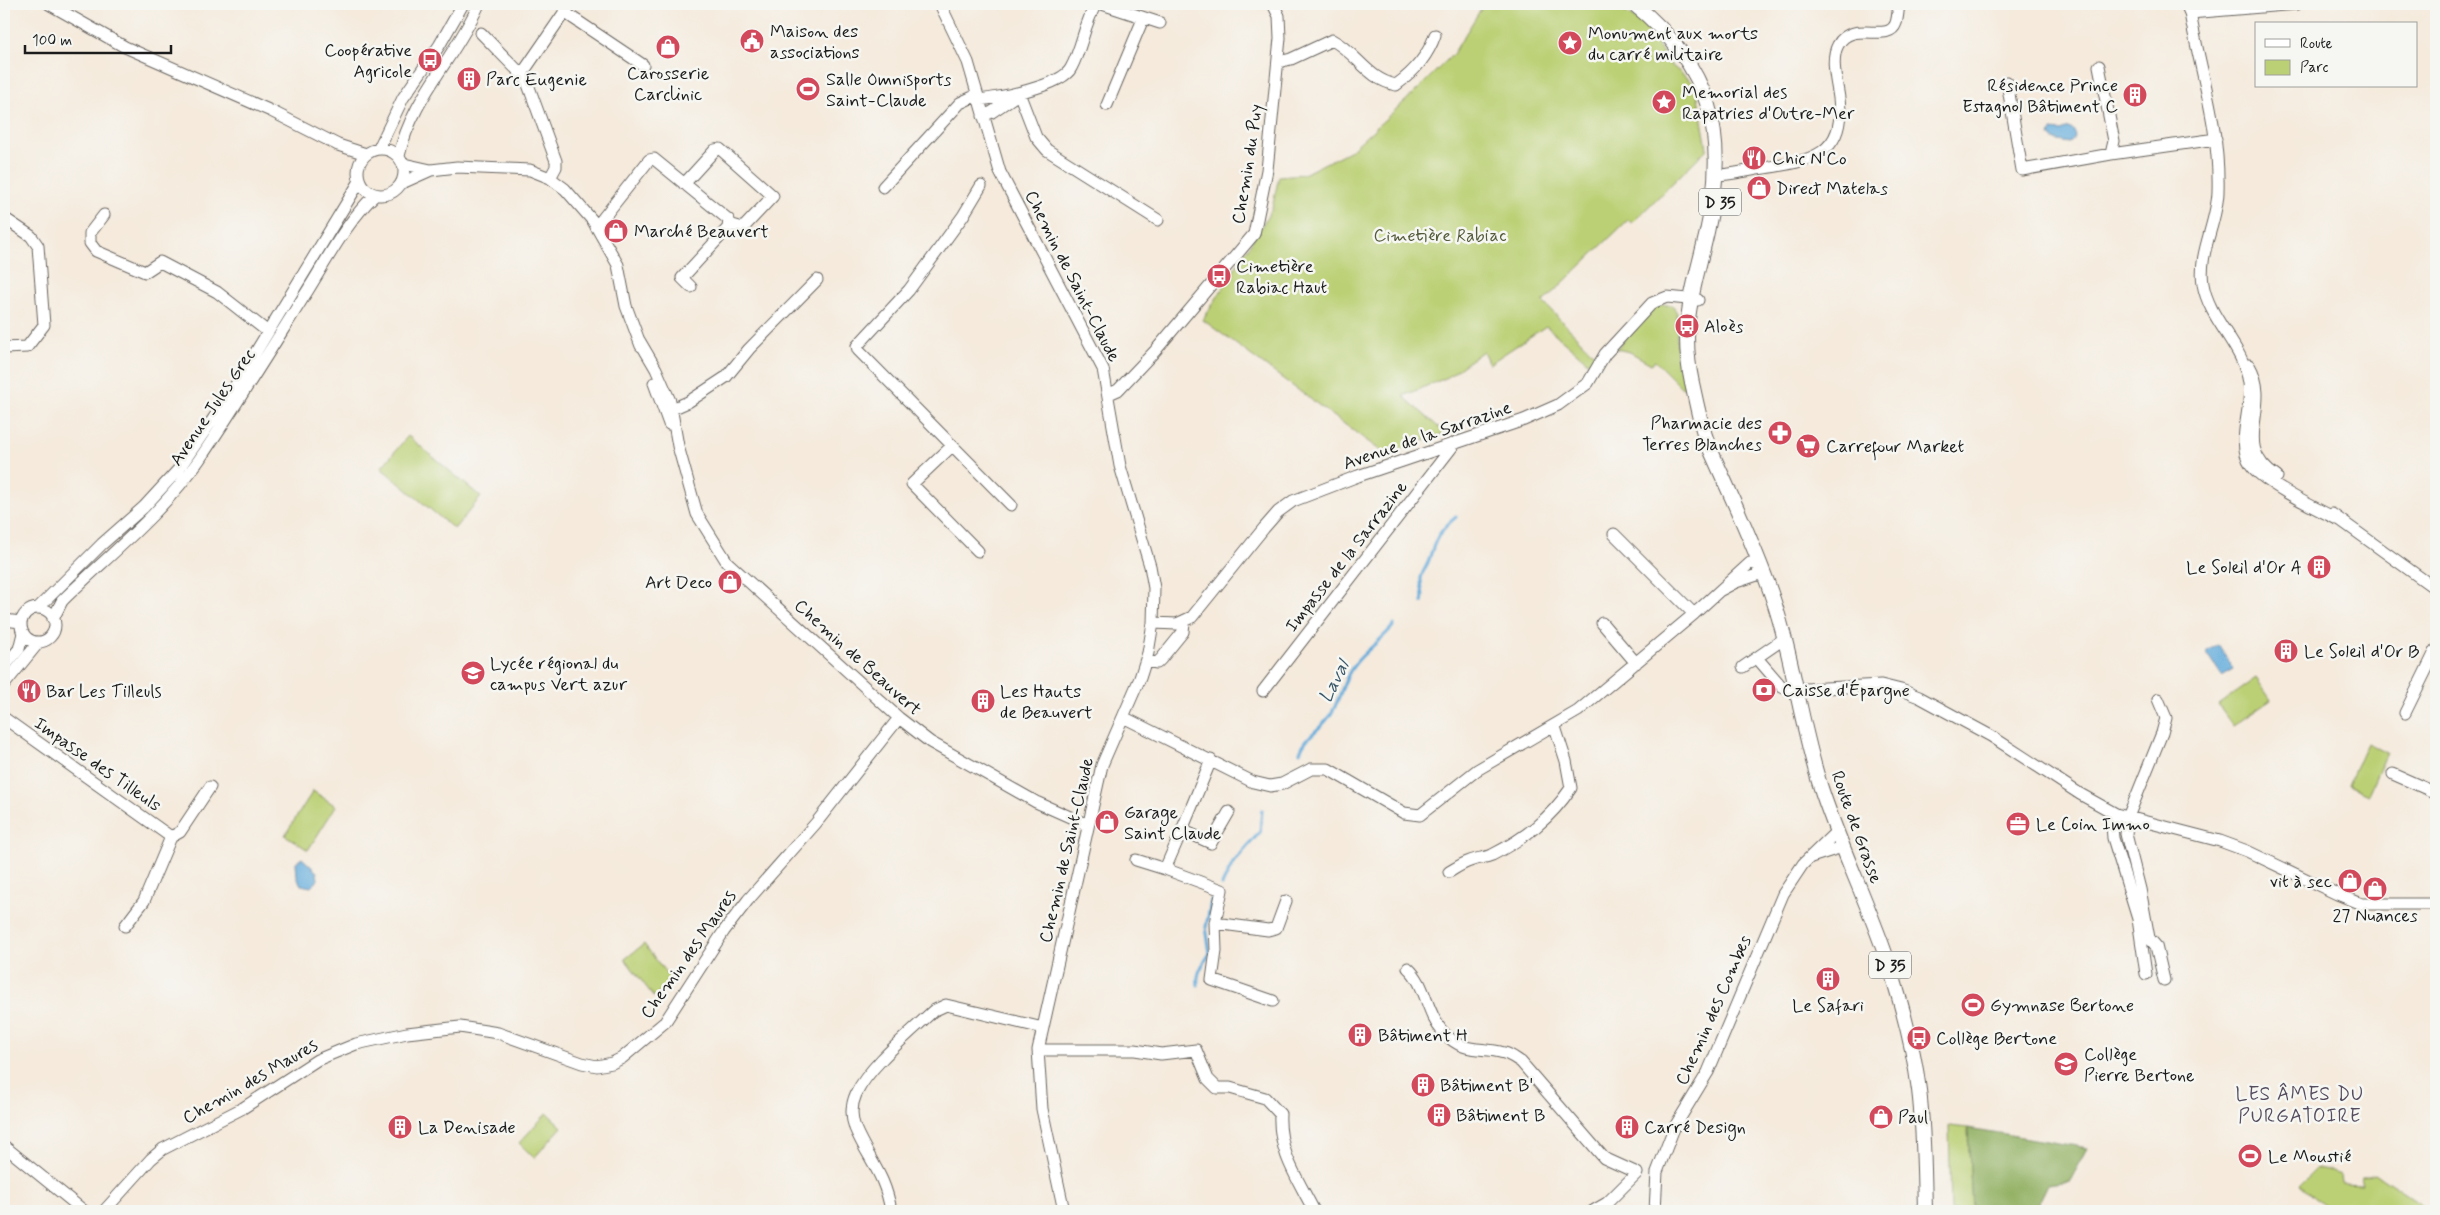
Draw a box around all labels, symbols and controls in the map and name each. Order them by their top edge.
place label: Maison des associations [770,20,860,65]
scale bar [25,22,171,54]
place label: Monument aux morts du carré militaire [1588,22,1758,67]
legend [2255,22,2418,88]
public building icon: Maison des associations [739,28,765,54]
place icon: Monument aux morts du carré militaire [1557,30,1583,56]
text: 100 m [32,31,72,51]
shop icon: Carosserie Carclinic [655,34,681,60]
text: Route [2300,34,2333,54]
place label: Coopérative Agricole [324,39,412,84]
bus stop icon: Coopérative Agricole [417,47,443,73]
text: Parc [2300,58,2328,78]
place label: Carosserie Carclinic [627,62,709,107]
building icon: Parc Eugenie [456,66,482,92]
place label: Parc Eugenie [486,68,587,92]
place label: Salle Omnisports Saint-Claude [826,68,951,113]
place label: Résidence Prince Estagnol Bâtiment C [1962,74,2118,119]
sports icon: Salle Omnisports Saint-Claude [795,76,821,102]
place label: Memorial des Rapatries d'Outre-Mer [1682,81,1855,126]
building icon: Résidence Prince Estagnol Bâtiment C [2122,82,2148,108]
place icon: Memorial des Rapatries d'Outre-Mer [1651,89,1677,115]
street label: Chemin du Puy [1227,102,1269,226]
restaurant icon: Chic N'Co [1741,145,1767,171]
place label: Chic N'Co [1772,147,1847,171]
shop icon: Direct Matelas [1746,175,1772,201]
place label: Direct Matelas [1776,177,1888,201]
street label: Chemin de Saint-Claude [1018,187,1126,366]
road number: D 35 [1699,188,1741,216]
shop icon: Marché Beauvert [603,218,629,244]
place label: Marché Beauvert [634,220,769,244]
park label: Cimetière Rabiac [1373,224,1507,248]
place label: Cimetière Rabiac Haut [1236,255,1328,300]
bus stop icon: Cimetière Rabiac Haut [1206,263,1232,289]
bus stop icon: Aloès [1674,313,1700,339]
place label: Aloès [1704,315,1744,339]
street label: Avenue Jules Grec [165,344,261,471]
street label: Avenue de la Sarrazine [1340,396,1515,476]
place label: Pharmacie des Terres Blanches [1642,412,1762,457]
pharmacy icon: Pharmacie des Terres Blanches [1767,420,1793,446]
supermarket icon: Carrefour Market [1795,433,1821,459]
place label: Carrefour Market [1826,435,1964,461]
street label: Impasse de la Sarrazine [1280,476,1413,637]
building icon: Le Soleil d'Or A [2306,554,2332,580]
place label: Le Soleil d'Or A [2186,556,2302,580]
shop icon: Art Deco [717,569,743,595]
place label: Art Deco [645,571,712,595]
street label: Chemin de Beauvert [788,594,926,721]
building icon: Le Soleil d'Or B [2273,638,2299,664]
place label: Le Soleil d'Or B [2304,640,2419,664]
place label: Lycée régional du campus Vert azur [490,652,628,697]
water label: Laval [1313,654,1357,707]
school or university icon: Lycée régional du campus Vert azur [460,660,486,686]
bank icon: Caisse d'Épargne [1751,677,1777,703]
restaurant icon: Bar Les Tilleuls [16,678,42,704]
place label: Caisse d'Épargne [1782,679,1910,704]
place label: Bar Les Tilleuls [46,680,162,704]
place label: Les Hauts de Beauvert [1000,680,1092,725]
building icon: Les Hauts de Beauvert [970,688,996,714]
street label: Impasse des Tilleuls [29,712,166,818]
street label: Chemin de Saint-Claude [1034,755,1100,945]
street label: Route de Grasse [1825,768,1888,887]
place label: Garage Saint Claude [1124,801,1221,846]
shop icon: Garage Saint Claude [1094,809,1120,835]
office icon: Le Coin Immo [2005,811,2031,837]
place label: Le Coin Immo [2036,813,2150,837]
shop icon: vit à sec [2337,868,2363,894]
place label: vit à sec [2270,870,2332,894]
shop icon: 27 Nuances [2362,876,2388,902]
street label: Chemin des Maures [635,885,742,1024]
place label: 27 Nuances [2332,904,2418,928]
street label: Chemin des Combes [1670,932,1758,1089]
road number: D 35 [1869,952,1911,978]
building icon: Le Safari [1815,966,1841,992]
sports icon: Gymnase Bertone [1960,992,1986,1018]
place label: Le Safari [1792,994,1864,1018]
place label: Gymnase Bertone [1990,994,2134,1018]
building icon: Bâtiment H [1347,1022,1373,1048]
place label: Bâtiment H [1378,1024,1468,1048]
bus stop icon: Collège Bertone [1906,1025,1932,1051]
place label: Collège Bertone [1936,1027,2057,1051]
street label: Chemin des Maures [179,1033,322,1130]
place label: Collège Pierre Bertone [2084,1043,2195,1088]
school or university icon: Collège Pierre Bertone [2053,1051,2079,1077]
building icon: Bâtiment B' [1410,1072,1436,1098]
place label: Bâtiment B' [1440,1074,1533,1098]
district label: LES ÂMES DU PURGATOIRE [2236,1082,2364,1129]
building icon: Bâtiment B [1426,1102,1452,1128]
place label: Bâtiment B [1456,1104,1545,1128]
shop icon: Paul [1868,1104,1894,1130]
place label: Paul [1898,1106,1928,1130]
building icon: La Denisade [387,1114,413,1140]
building icon: Carré Design [1614,1114,1640,1140]
place label: La Denisade [418,1116,516,1140]
place label: Carré Design [1644,1116,1746,1141]
sports icon: Le Moustié [2237,1143,2263,1169]
place label: Le Moustié [2268,1145,2351,1169]

